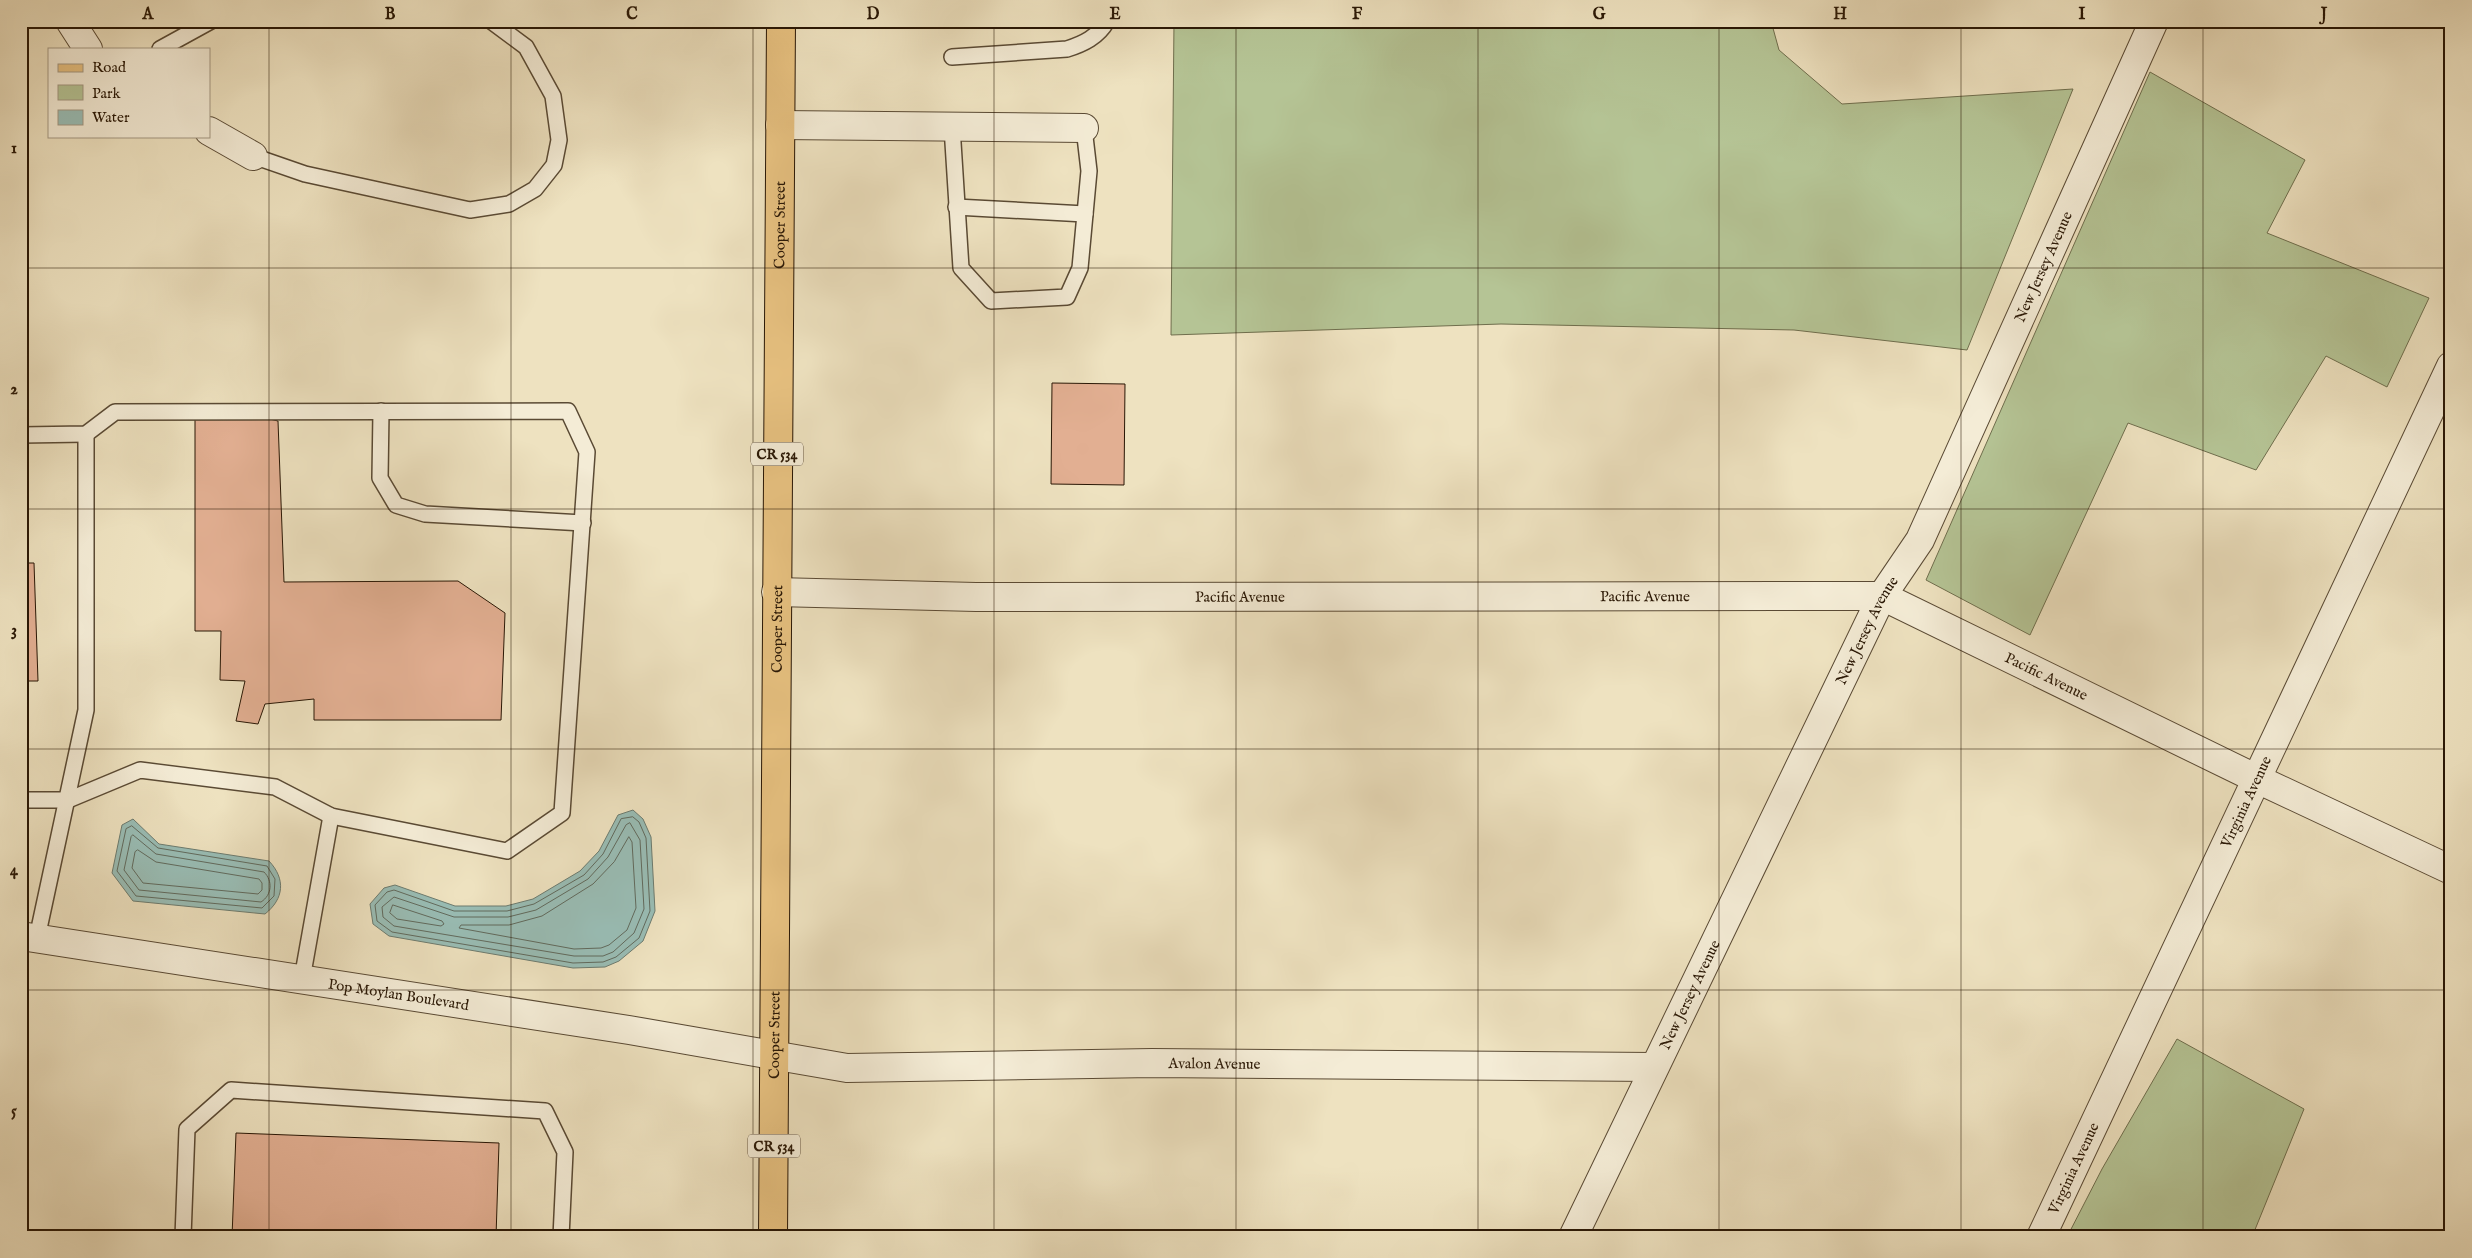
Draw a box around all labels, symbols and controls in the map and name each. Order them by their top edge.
text: A [142,5,155,25]
text: B [385,5,396,25]
text: C [626,5,638,25]
text: D [867,5,880,25]
text: E [1109,5,1121,25]
text: F [1352,5,1363,25]
text: G [1593,5,1606,25]
text: H [1833,5,1847,25]
text: I [2079,5,2086,25]
text: J [2319,5,2328,25]
legend [48,48,210,138]
text: Road [92,58,127,77]
text: Park [92,84,122,103]
text: Water [92,108,130,127]
text: 1 [11,139,17,159]
street label: Cooper Street [770,181,790,269]
street label: New Jersey Avenue [2010,208,2077,325]
text: 2 [10,380,18,400]
road number: CR 534 [751,442,803,466]
street label: New Jersey Avenue [1832,573,1903,688]
street label: Cooper Street [768,585,787,673]
street label: Pacific Avenue [1600,587,1690,606]
street label: Pacific Avenue [1195,588,1285,607]
text: 3 [11,621,17,641]
street label: Pacific Avenue [2002,648,2091,705]
street label: Virginia Avenue [2216,753,2276,852]
text: 4 [10,861,19,881]
street label: New Jersey Avenue [1656,937,1725,1053]
street label: Pop Moylan Boulevard [327,975,471,1015]
street label: Cooper Street [765,991,785,1079]
street label: Avalon Avenue [1167,1054,1261,1074]
text: 5 [11,1102,17,1122]
street label: Virginia Avenue [2044,1119,2104,1218]
road number: CR 534 [748,1134,800,1158]

